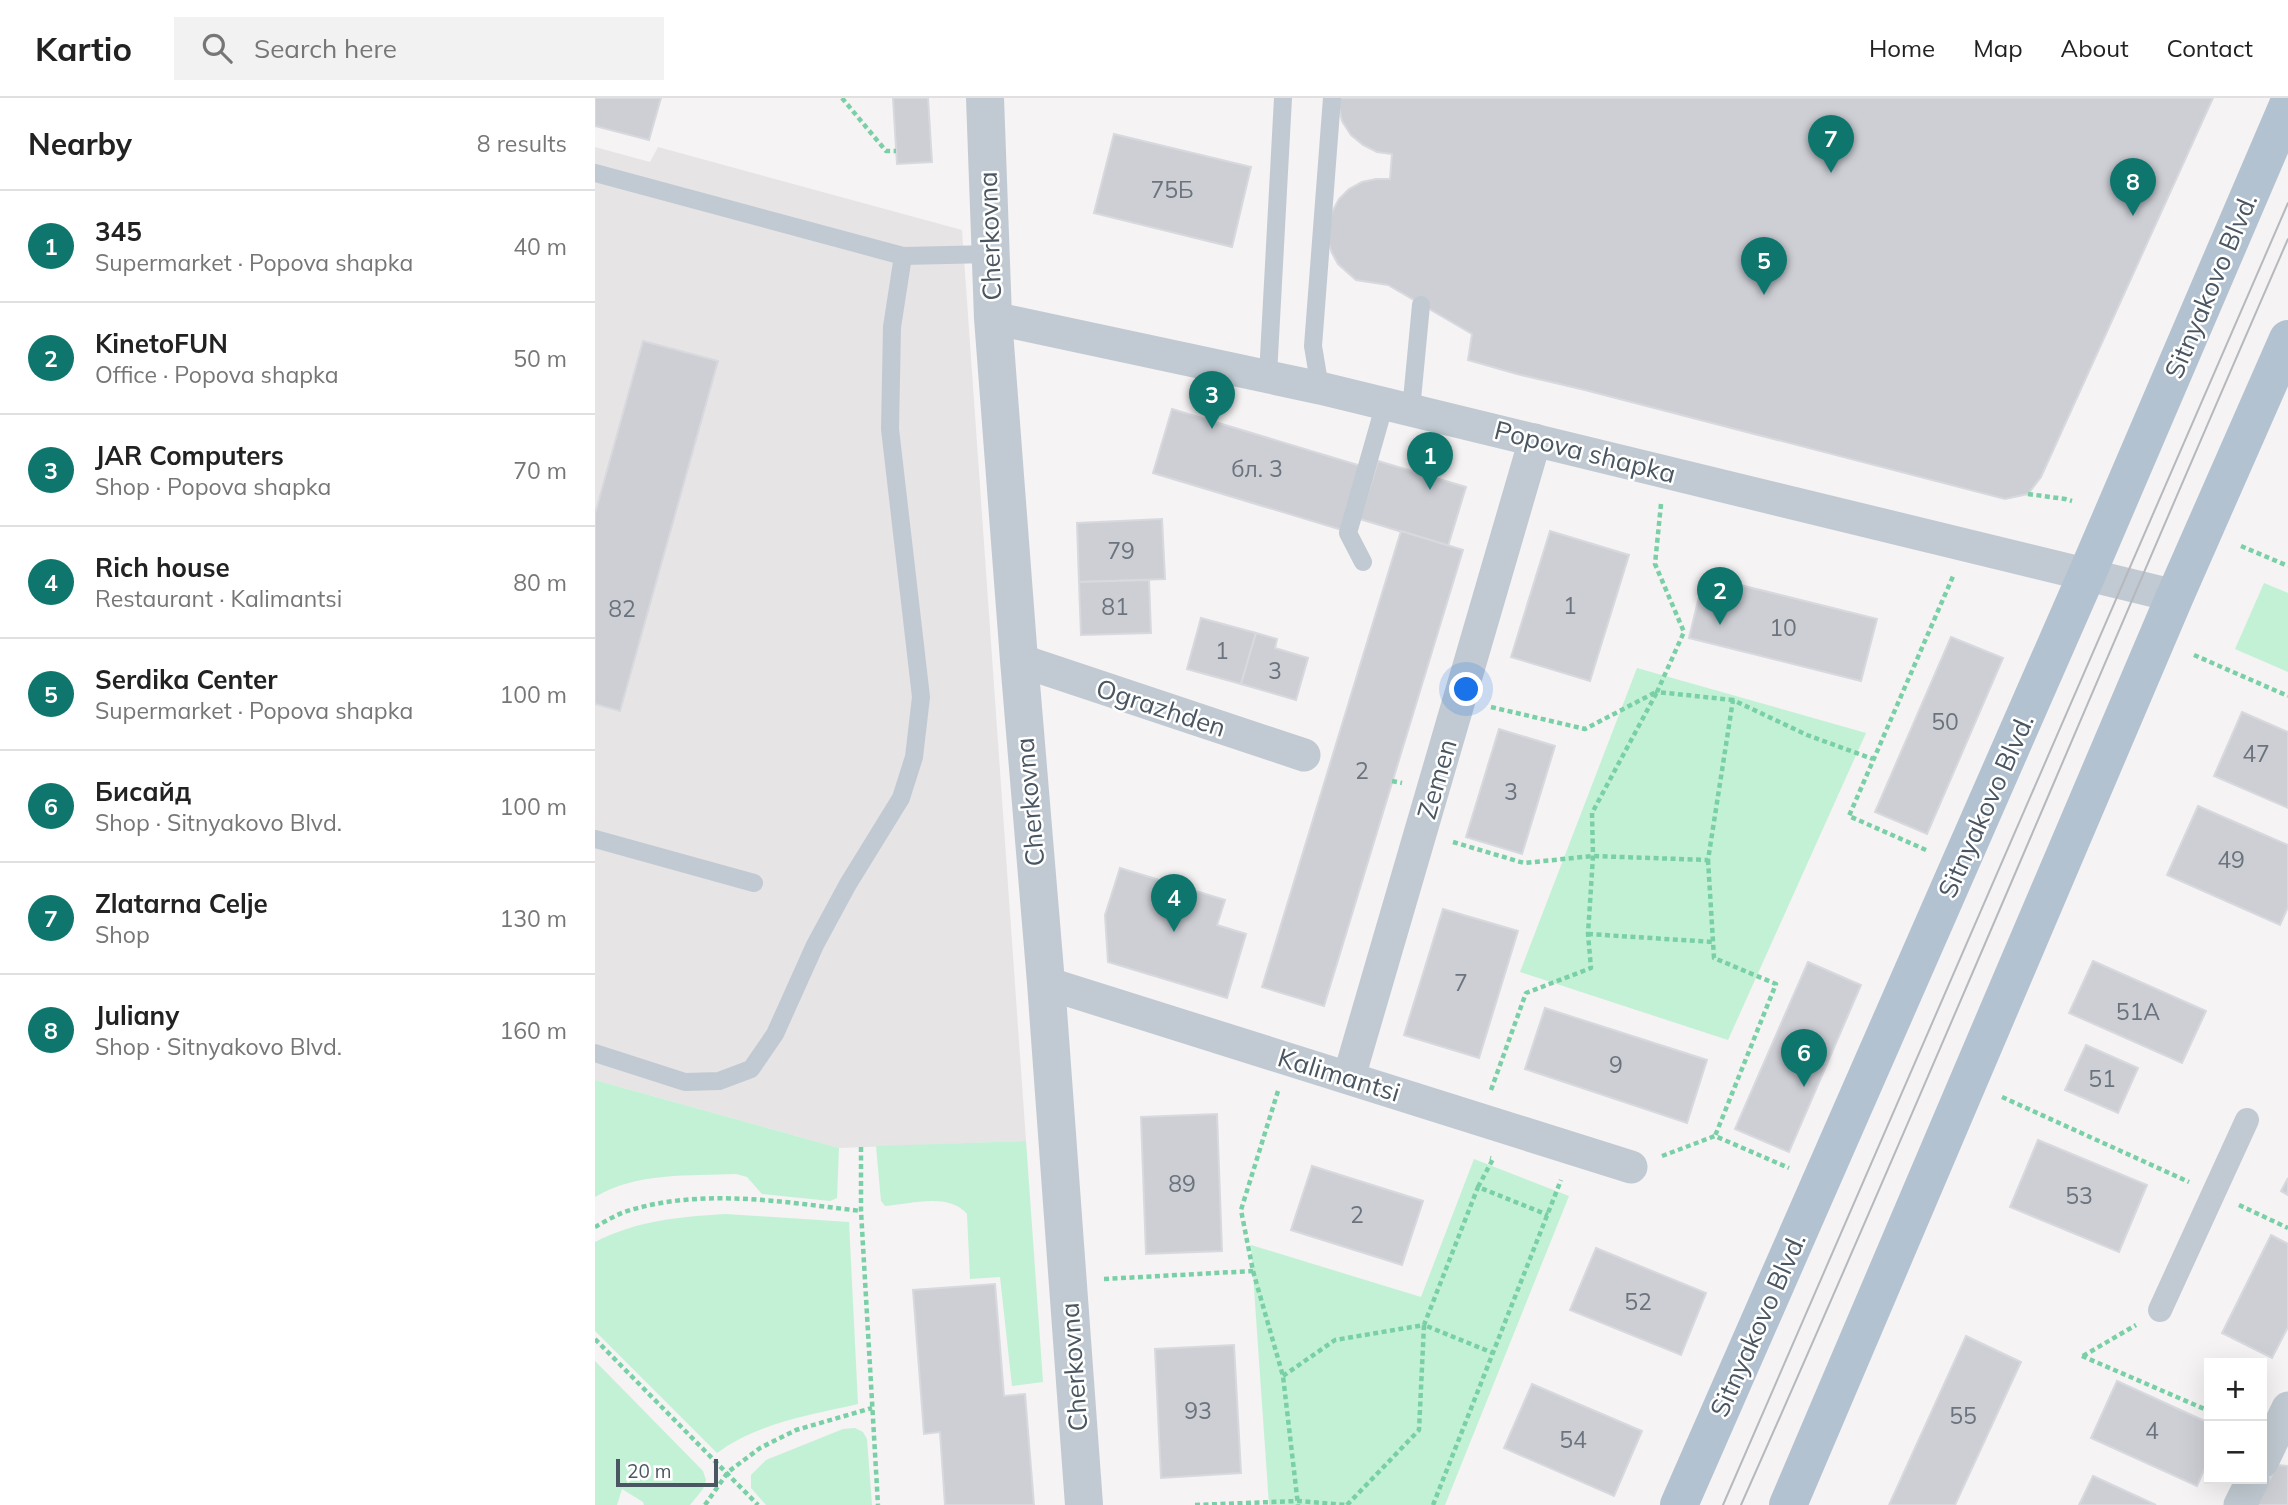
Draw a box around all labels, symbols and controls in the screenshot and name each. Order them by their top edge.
search box [174,17,664,80]
text: Kartio [35,28,132,69]
icon: search [198,29,236,67]
text: Search here [254,32,397,65]
text: Home [1869,33,1935,63]
text: Map [1973,33,2023,63]
text: About [2061,33,2129,63]
text: Contact [2167,33,2253,63]
pin: 7 [1808,115,1854,173]
text: Nearby [28,125,132,163]
text: 8 results [477,129,567,158]
pin: 8 [2110,158,2156,216]
street label: Cherkovna [971,171,1008,301]
house number: 75Б [1150,175,1194,204]
street label: Sitnyakovo Blvd. [2157,188,2264,383]
text: 345 [95,215,142,248]
text: 1 [44,232,58,261]
text: 40 m [513,232,567,261]
pin: 5 [1741,237,1787,295]
text: Supermarket · Popova shapka [95,248,413,277]
text: KinetoFUN [95,327,228,360]
text: 2 [44,344,58,373]
text: 50 m [513,344,567,373]
text: Office · Popova shapka [95,360,339,389]
pin: 3 [1189,371,1235,429]
street label: Popova shapka [1491,413,1679,490]
pin: 1 [1407,432,1453,490]
text: JAR Computers [95,439,284,472]
house number: бл. 3 [1231,454,1283,483]
text: 3 [44,456,58,485]
text: 70 m [513,456,567,485]
text: Shop · Popova shapka [95,472,331,501]
house number: 79 [1107,536,1135,565]
text: Rich house [95,551,230,584]
pin: 2 [1697,567,1743,625]
text: 4 [44,568,58,597]
text: 80 m [513,568,567,597]
text: Restaurant · Kalimantsi [95,584,342,613]
house number: 1 [1563,591,1577,620]
house number: 81 [1101,592,1129,621]
house number: 82 [608,594,636,623]
house number: 10 [1769,613,1797,642]
house number: 1 [1215,636,1229,665]
house number: 3 [1268,656,1282,685]
text: Serdika Center [95,663,277,696]
street label: Ograzhden [1092,671,1230,744]
your location [1449,672,1483,706]
text: 5 [44,680,58,709]
text: 100 m [499,680,567,709]
text: Supermarket · Popova shapka [95,696,413,725]
house number: 50 [1931,707,1959,736]
street label: Sitnyakovo Blvd. [1930,709,2041,903]
street label: Zemen [1409,735,1464,823]
street label: Cherkovna [1007,736,1052,868]
house number: 47 [2242,739,2270,768]
house number: 2 [1355,756,1369,785]
text: Бисайд [95,775,191,808]
house number: 3 [1504,777,1518,806]
text: 6 [44,792,58,821]
text: 100 m [499,792,567,821]
text: Shop · Sitnyakovo Blvd. [95,808,342,837]
house number: 49 [2217,845,2245,874]
pin: 4 [1151,874,1197,932]
text: Zlatarna Celje [95,887,268,920]
text: 7 [44,904,58,933]
text: 130 m [499,904,567,933]
text: Shop [95,920,150,949]
house number: 7 [1454,968,1468,997]
house number: 51A [2116,997,2160,1026]
text: Juliany [95,999,179,1032]
text: 8 [44,1016,58,1045]
text: 160 m [499,1016,567,1045]
pin: 6 [1781,1029,1827,1087]
text: Shop · Sitnyakovo Blvd. [95,1032,342,1061]
street label: Kalimantsi [1274,1040,1404,1109]
house number: 9 [1609,1050,1623,1079]
house number: 51 [2088,1064,2116,1093]
house number: 89 [1168,1169,1196,1198]
house number: 53 [2065,1181,2093,1210]
house number: 2 [1350,1200,1364,1229]
street label: Sitnyakovo Blvd. [1702,1228,1813,1422]
house number: 52 [1624,1287,1652,1316]
street label: Cherkovna [1053,1302,1094,1433]
map controls [2204,1358,2267,1484]
button: + [2204,1358,2267,1421]
house number: 93 [1184,1396,1212,1425]
house number: 55 [1949,1401,1977,1430]
house number: 4 [2145,1416,2159,1445]
button: − [2204,1421,2267,1484]
house number: 54 [1559,1425,1587,1454]
scale bar [616,1456,717,1488]
text: 20 m [627,1459,671,1483]

